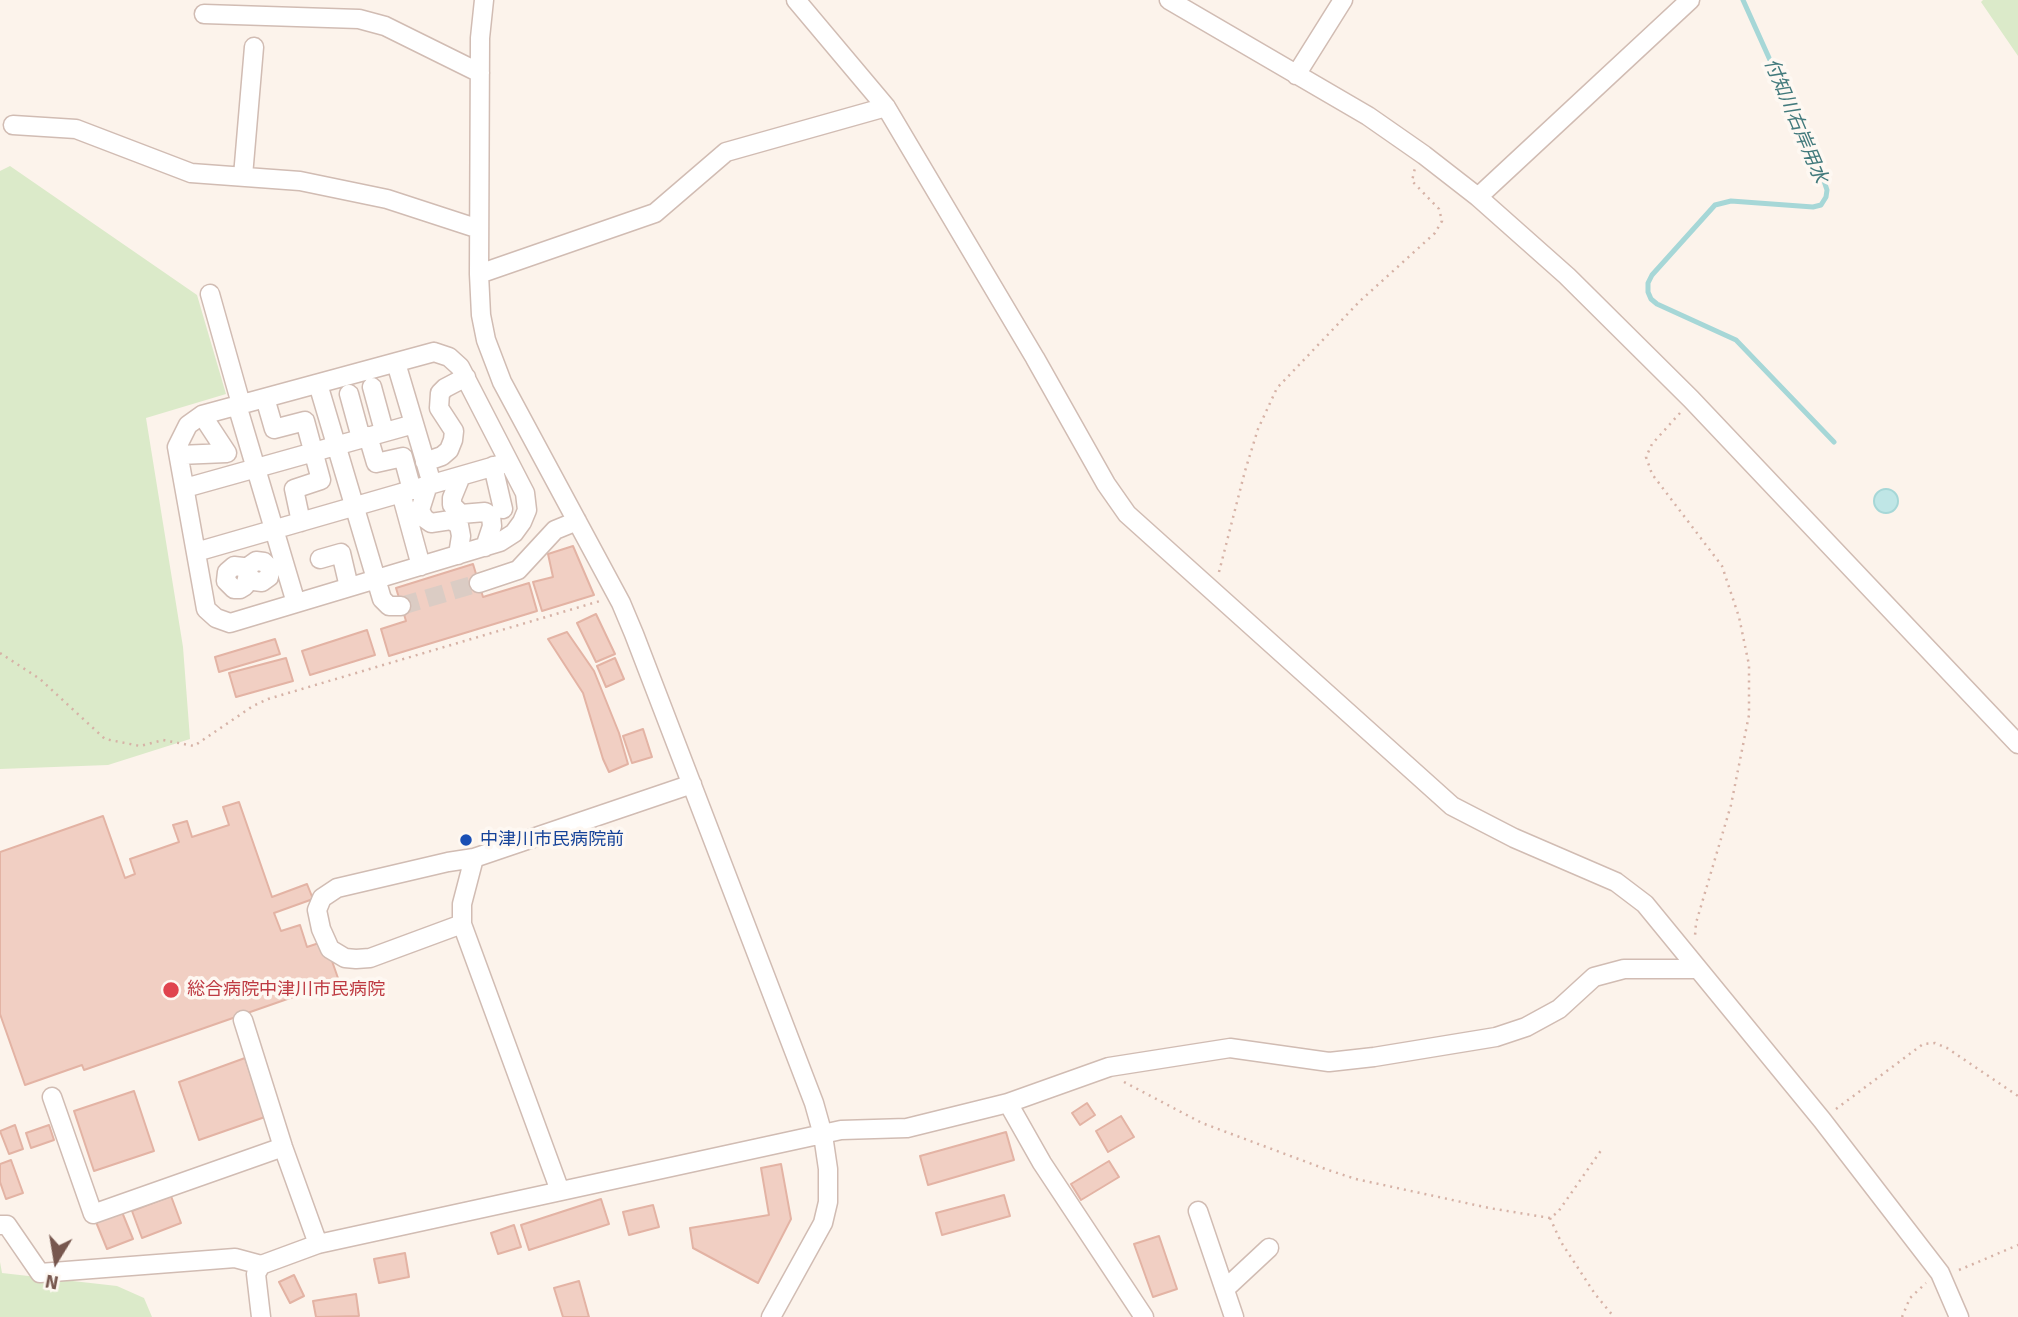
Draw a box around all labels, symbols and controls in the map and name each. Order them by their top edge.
water label: 付知川右岸用水 [1759,55,1831,187]
place label: 中津川市民病院前 [480,829,624,851]
marker: 中津川市民病院前 [458,832,474,848]
place label: 総合病院中津川市民病院 [187,979,385,1001]
marker: 総合病院中津川市民病院 [161,980,181,1000]
north arrow [21,1226,91,1296]
text: N [43,1269,61,1295]

